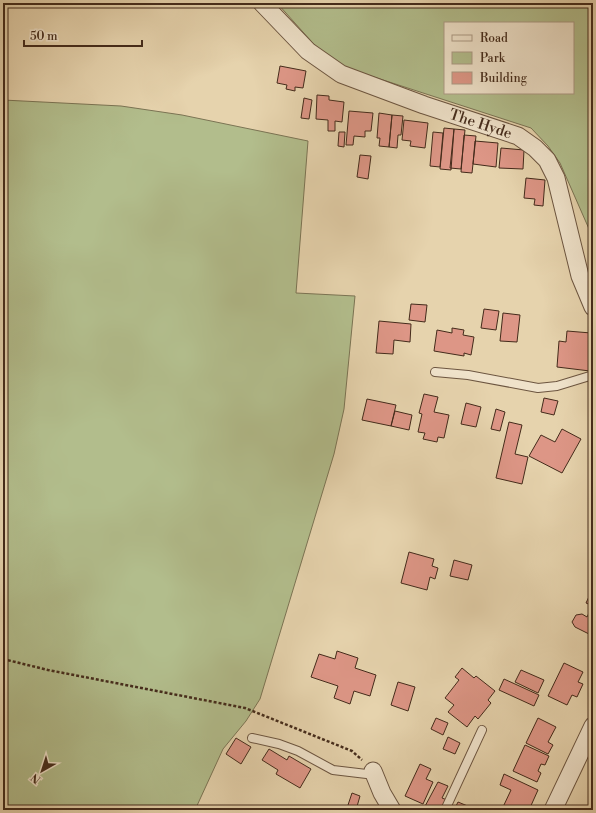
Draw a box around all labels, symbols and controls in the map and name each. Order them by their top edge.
scale bar [24,22,142,48]
legend [444,22,574,94]
text: 50 m [30,29,58,44]
text: Road [480,31,508,46]
text: Park [480,51,506,66]
text: Building [479,71,528,86]
street label: The Hyde [447,105,514,143]
north arrow [22,751,62,791]
text: N [28,770,44,786]

